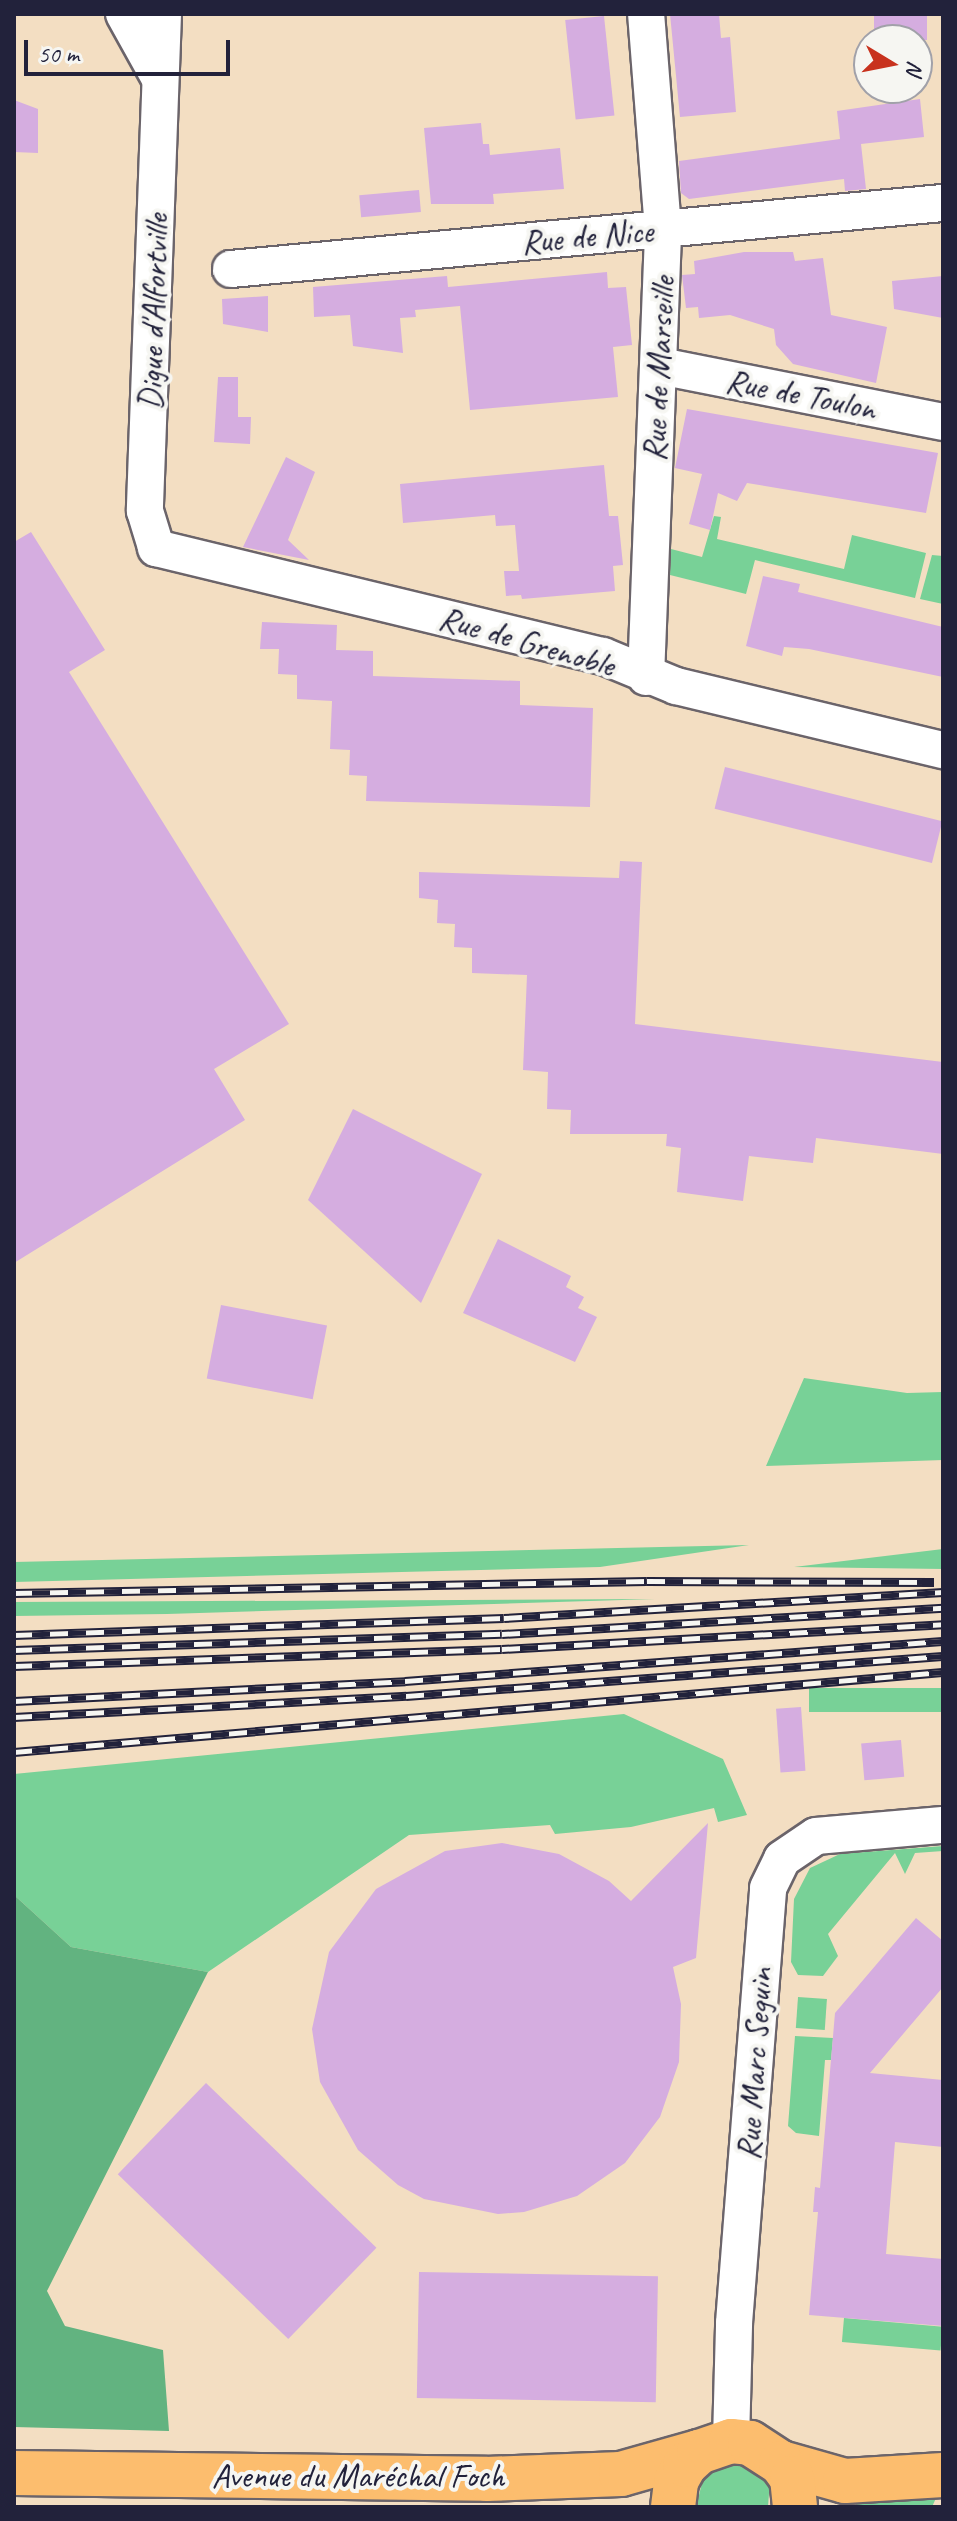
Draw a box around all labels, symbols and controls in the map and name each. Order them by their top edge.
scale bar [28,24,234,74]
north arrow [853,24,933,104]
text: 50 m [38,39,79,69]
text: N [900,59,930,77]
street label: Rue de Nice [519,210,655,262]
street label: Digue d'Alfortville [129,213,177,411]
street label: Rue de Marseille [633,276,683,462]
street label: Rue de Toulon [723,359,879,429]
street label: Rue de Grenoble [435,597,619,685]
street label: Rue Marc Seguin [727,1966,781,2162]
street label: Avenue du Maréchal Foch [211,2456,505,2496]

